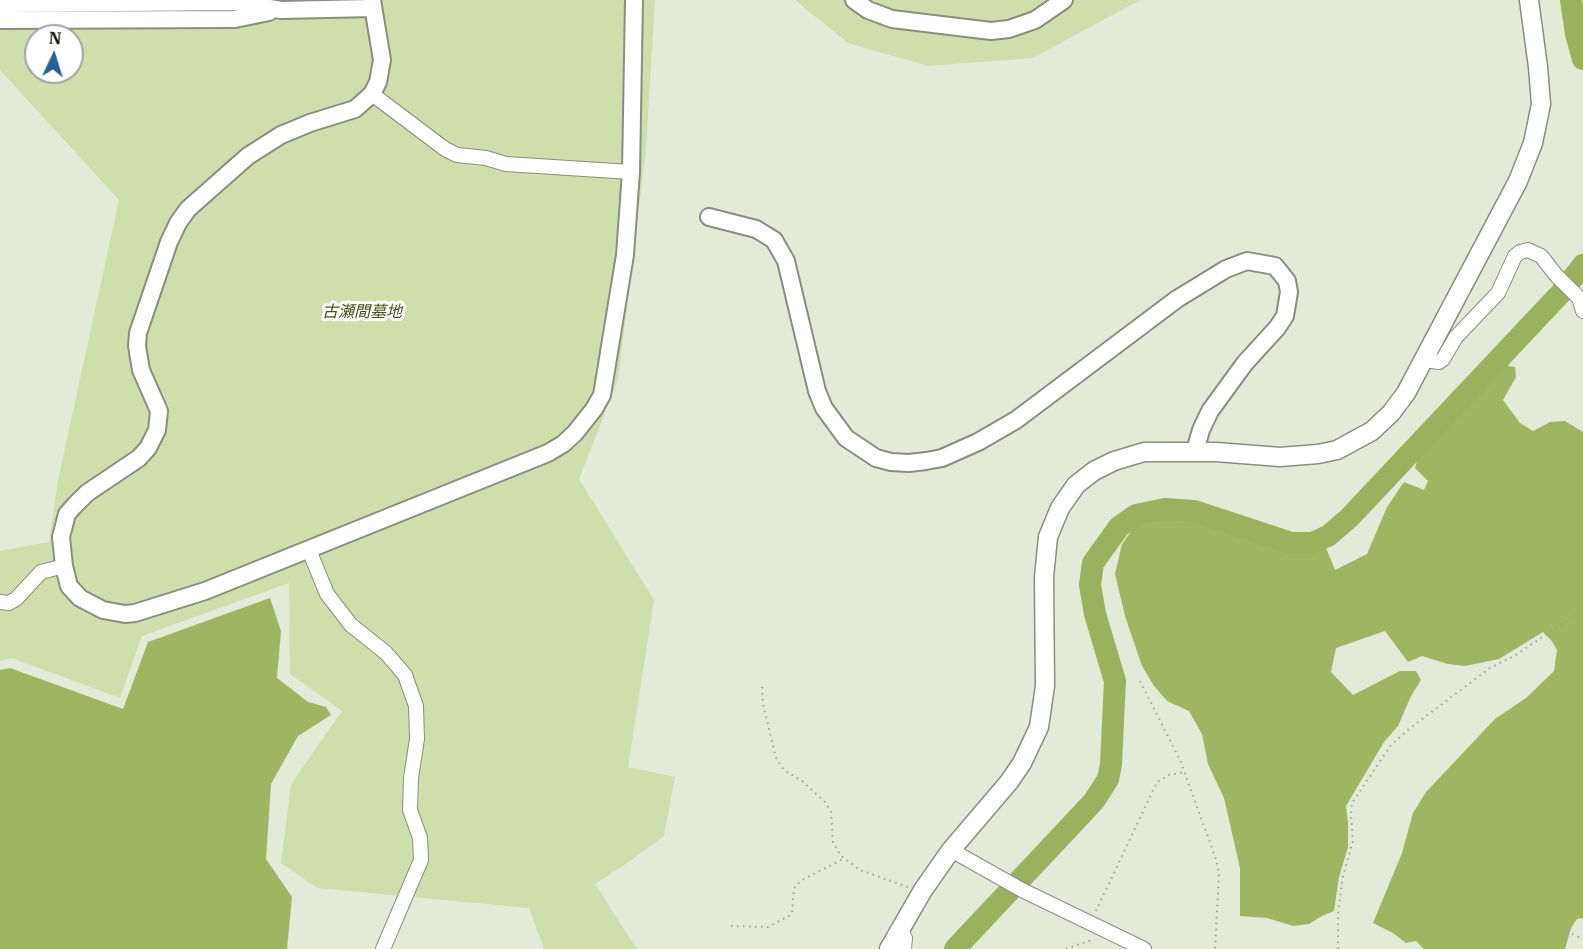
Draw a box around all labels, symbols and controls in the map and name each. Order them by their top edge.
north arrow [24,24,84,84]
text: N [48,28,62,48]
park label: 古瀬間墓地 [322,302,402,322]

